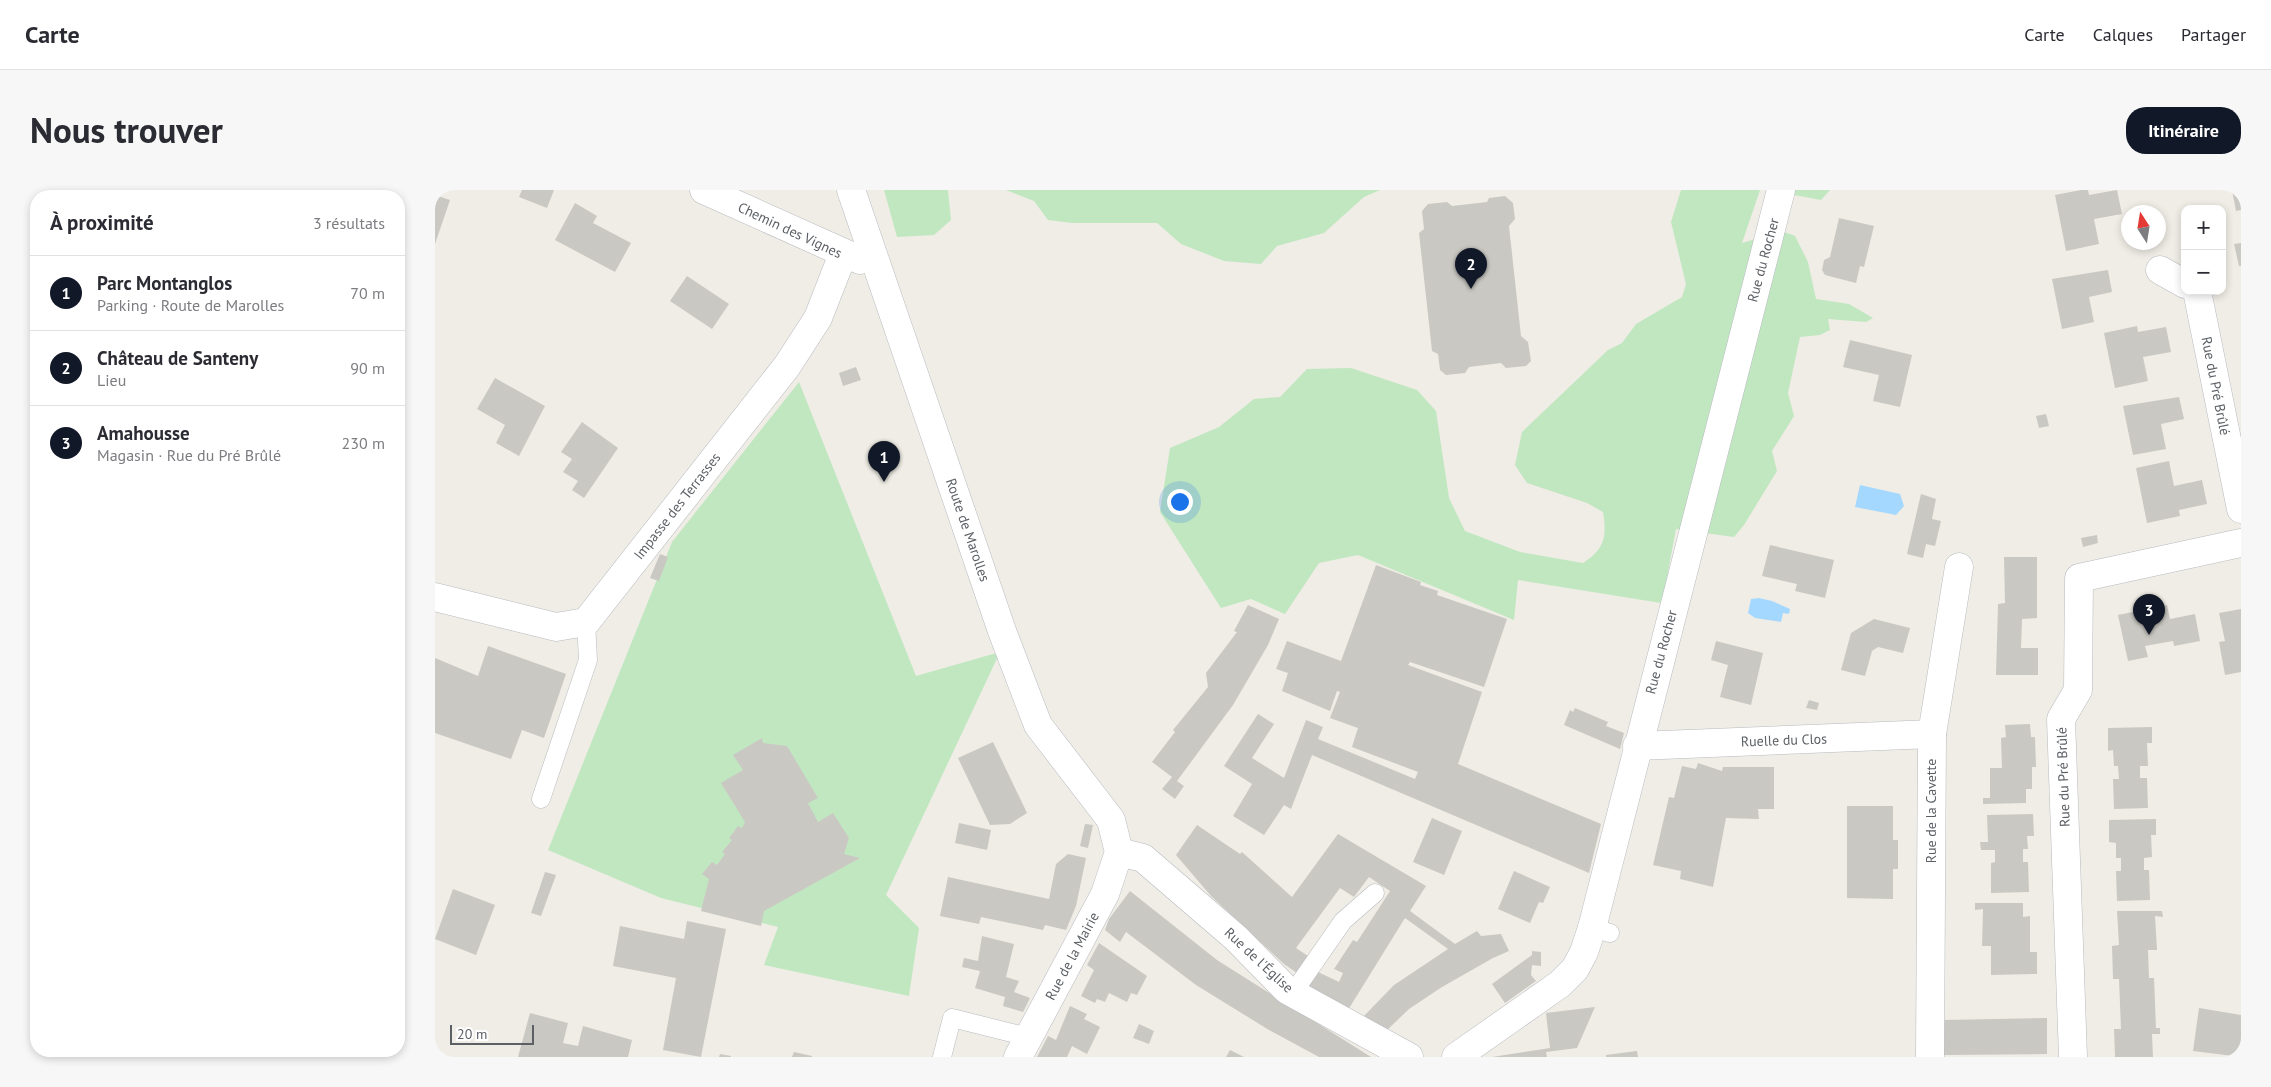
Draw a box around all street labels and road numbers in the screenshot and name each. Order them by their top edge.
street label: Chemin des Vignes [735,198,845,262]
street label: Rue du Rocher [1743,216,1783,304]
street label: Rue du Pré Brûlé [2198,335,2234,437]
street label: Impasse des Terrasses [630,449,724,563]
street label: Route de Marolles [942,476,994,584]
street label: Rue du Rocher [1641,608,1681,696]
street label: Rue du Pré Brûlé [2052,727,2074,827]
street label: Ruelle du Clos [1741,729,1827,750]
street label: Rue de la Cavette [1922,759,1940,863]
street label: Rue de la Mairie [1041,909,1103,1003]
street label: Rue de l'Église [1221,923,1297,997]

